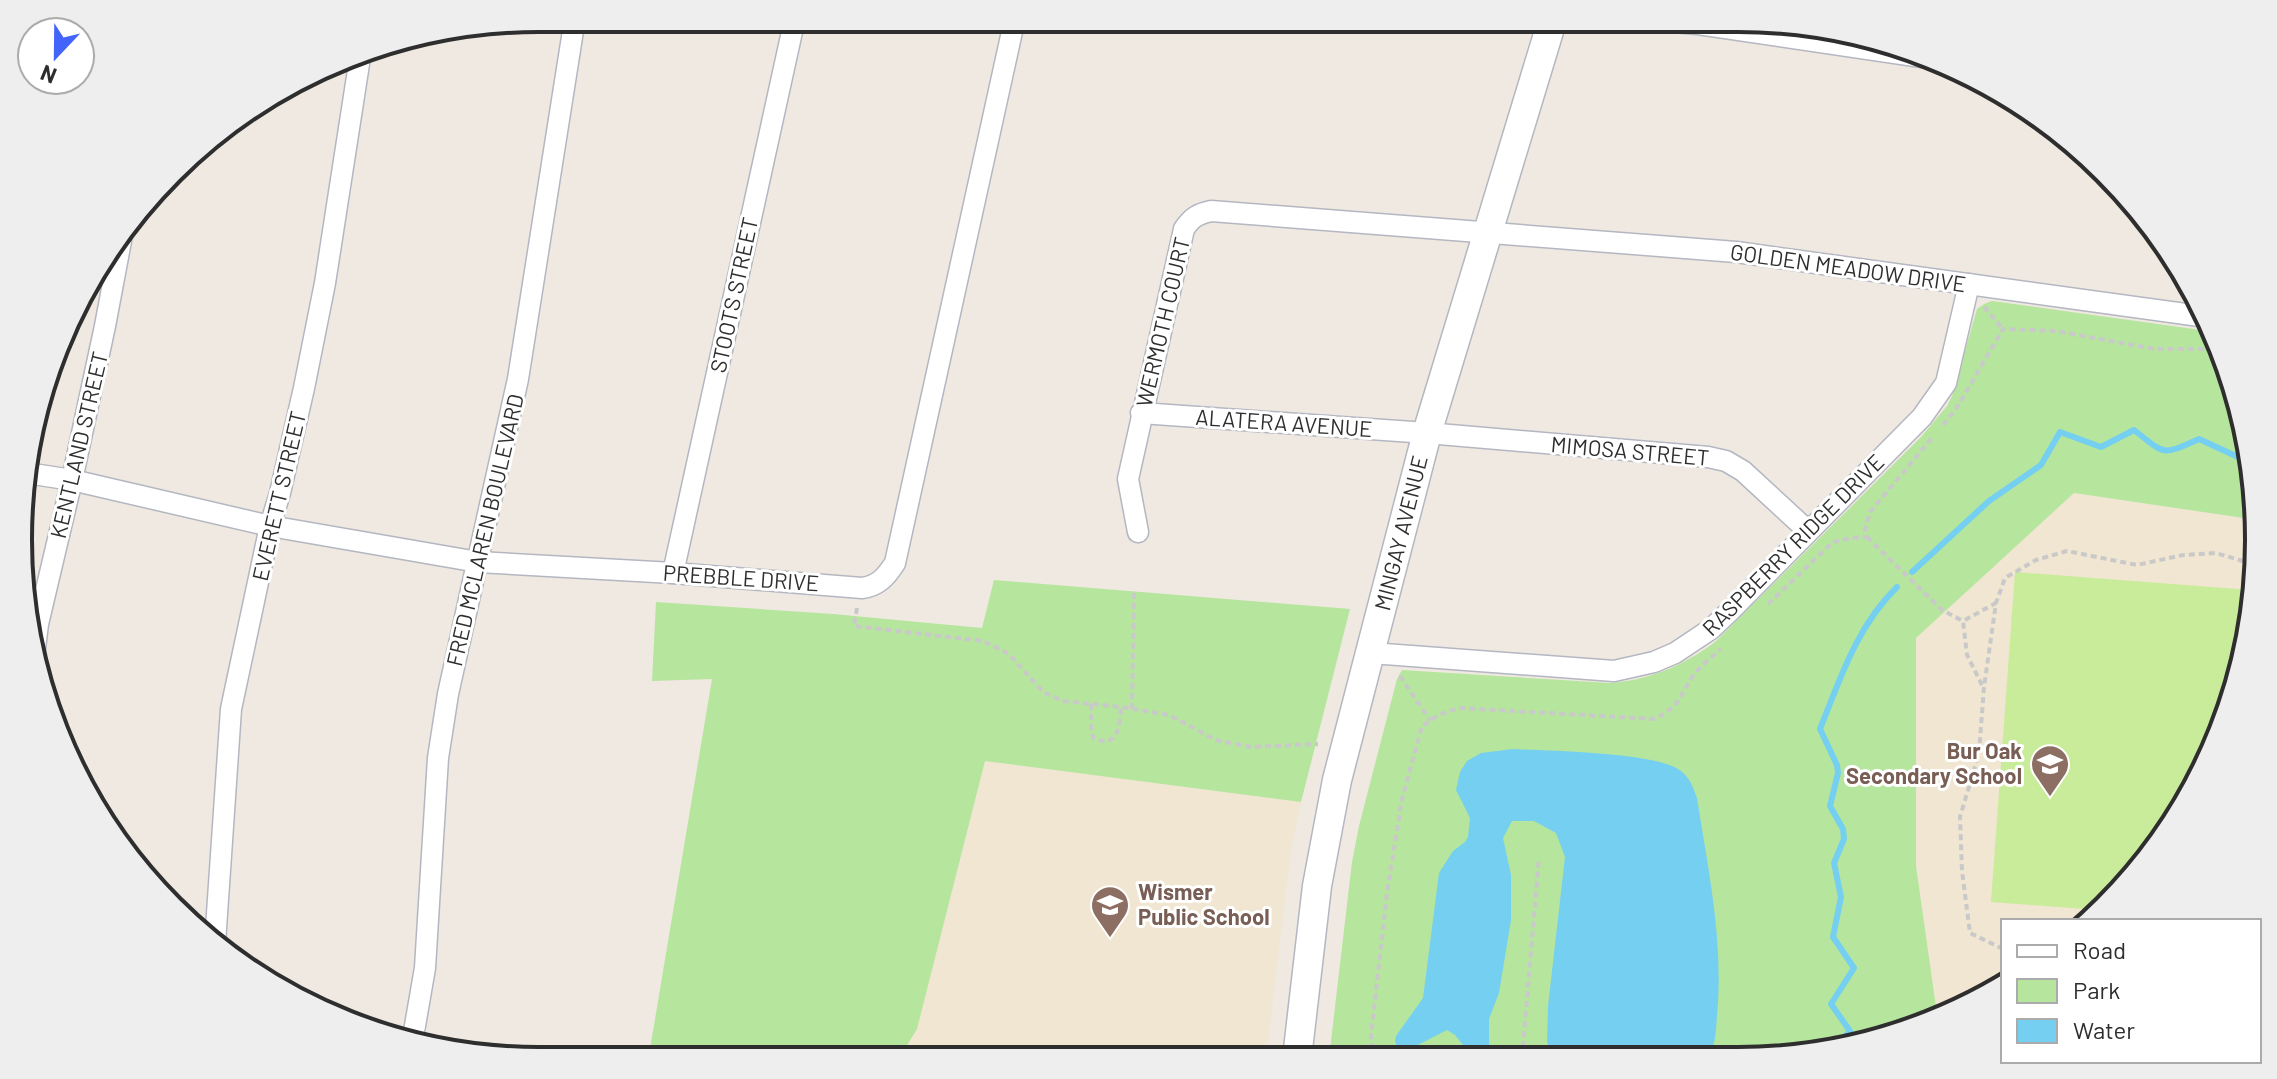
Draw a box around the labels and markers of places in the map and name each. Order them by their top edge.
place label: Bur Oak Secondary School [1846,737,2022,788]
school or university icon: Bur Oak Secondary School [2029,743,2071,798]
place label: Wismer Public School [1138,878,1270,929]
school or university icon: Wismer Public School [1089,884,1131,939]

